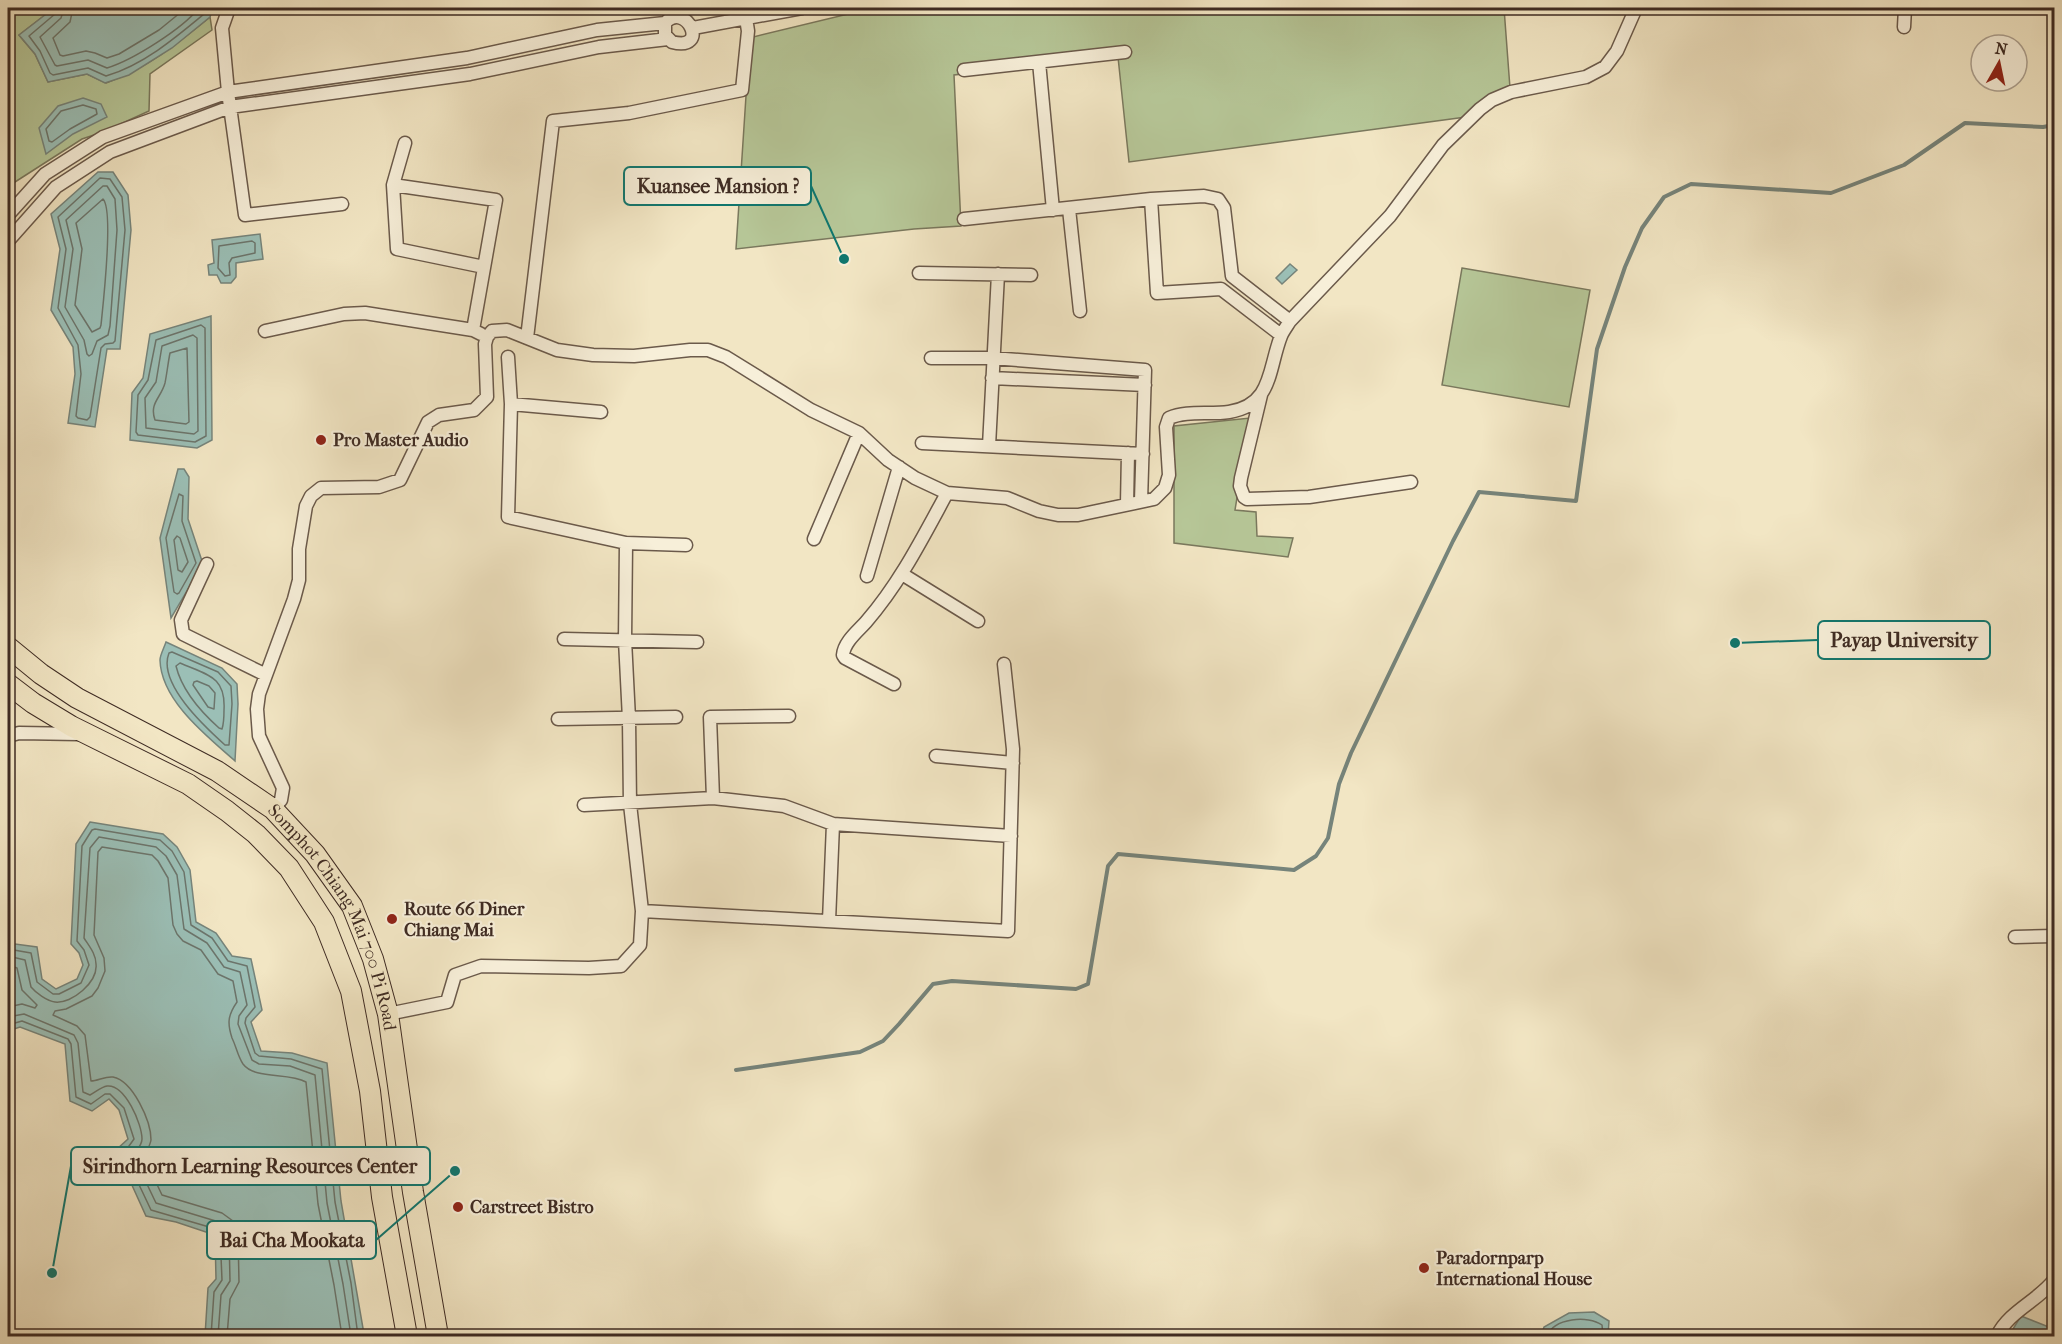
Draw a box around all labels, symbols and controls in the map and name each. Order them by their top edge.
north arrow [1969,33,2029,93]
text: N [1994,38,2010,59]
callout: Kuansee Mansion ? [624,167,811,205]
text: Kuansee Mansion ? [637,175,800,198]
place label: Pro Master Audio [333,430,468,451]
marker: Pro Master Audio [314,433,328,447]
callout: Payap University [1818,621,1990,659]
text: Payap University [1830,629,1979,652]
street label: Somphot Chiang Mai 700 Pi Road [263,800,400,1032]
place label: Route 66 Diner Chiang Mai [404,899,525,941]
marker: Route 66 Diner Chiang Mai [385,912,399,926]
callout: Sirindhorn Learning Resources Center [71,1147,430,1185]
text: Sirindhorn Learning Resources Center [83,1155,418,1178]
place label: Carstreet Bistro [470,1197,594,1218]
marker: Carstreet Bistro [451,1200,465,1214]
callout: Bai Cha Mookata [207,1221,376,1259]
text: Bai Cha Mookata [220,1229,365,1252]
place label: Paradornparp International House [1436,1248,1592,1290]
marker: Paradornparp International House [1417,1261,1431,1275]

